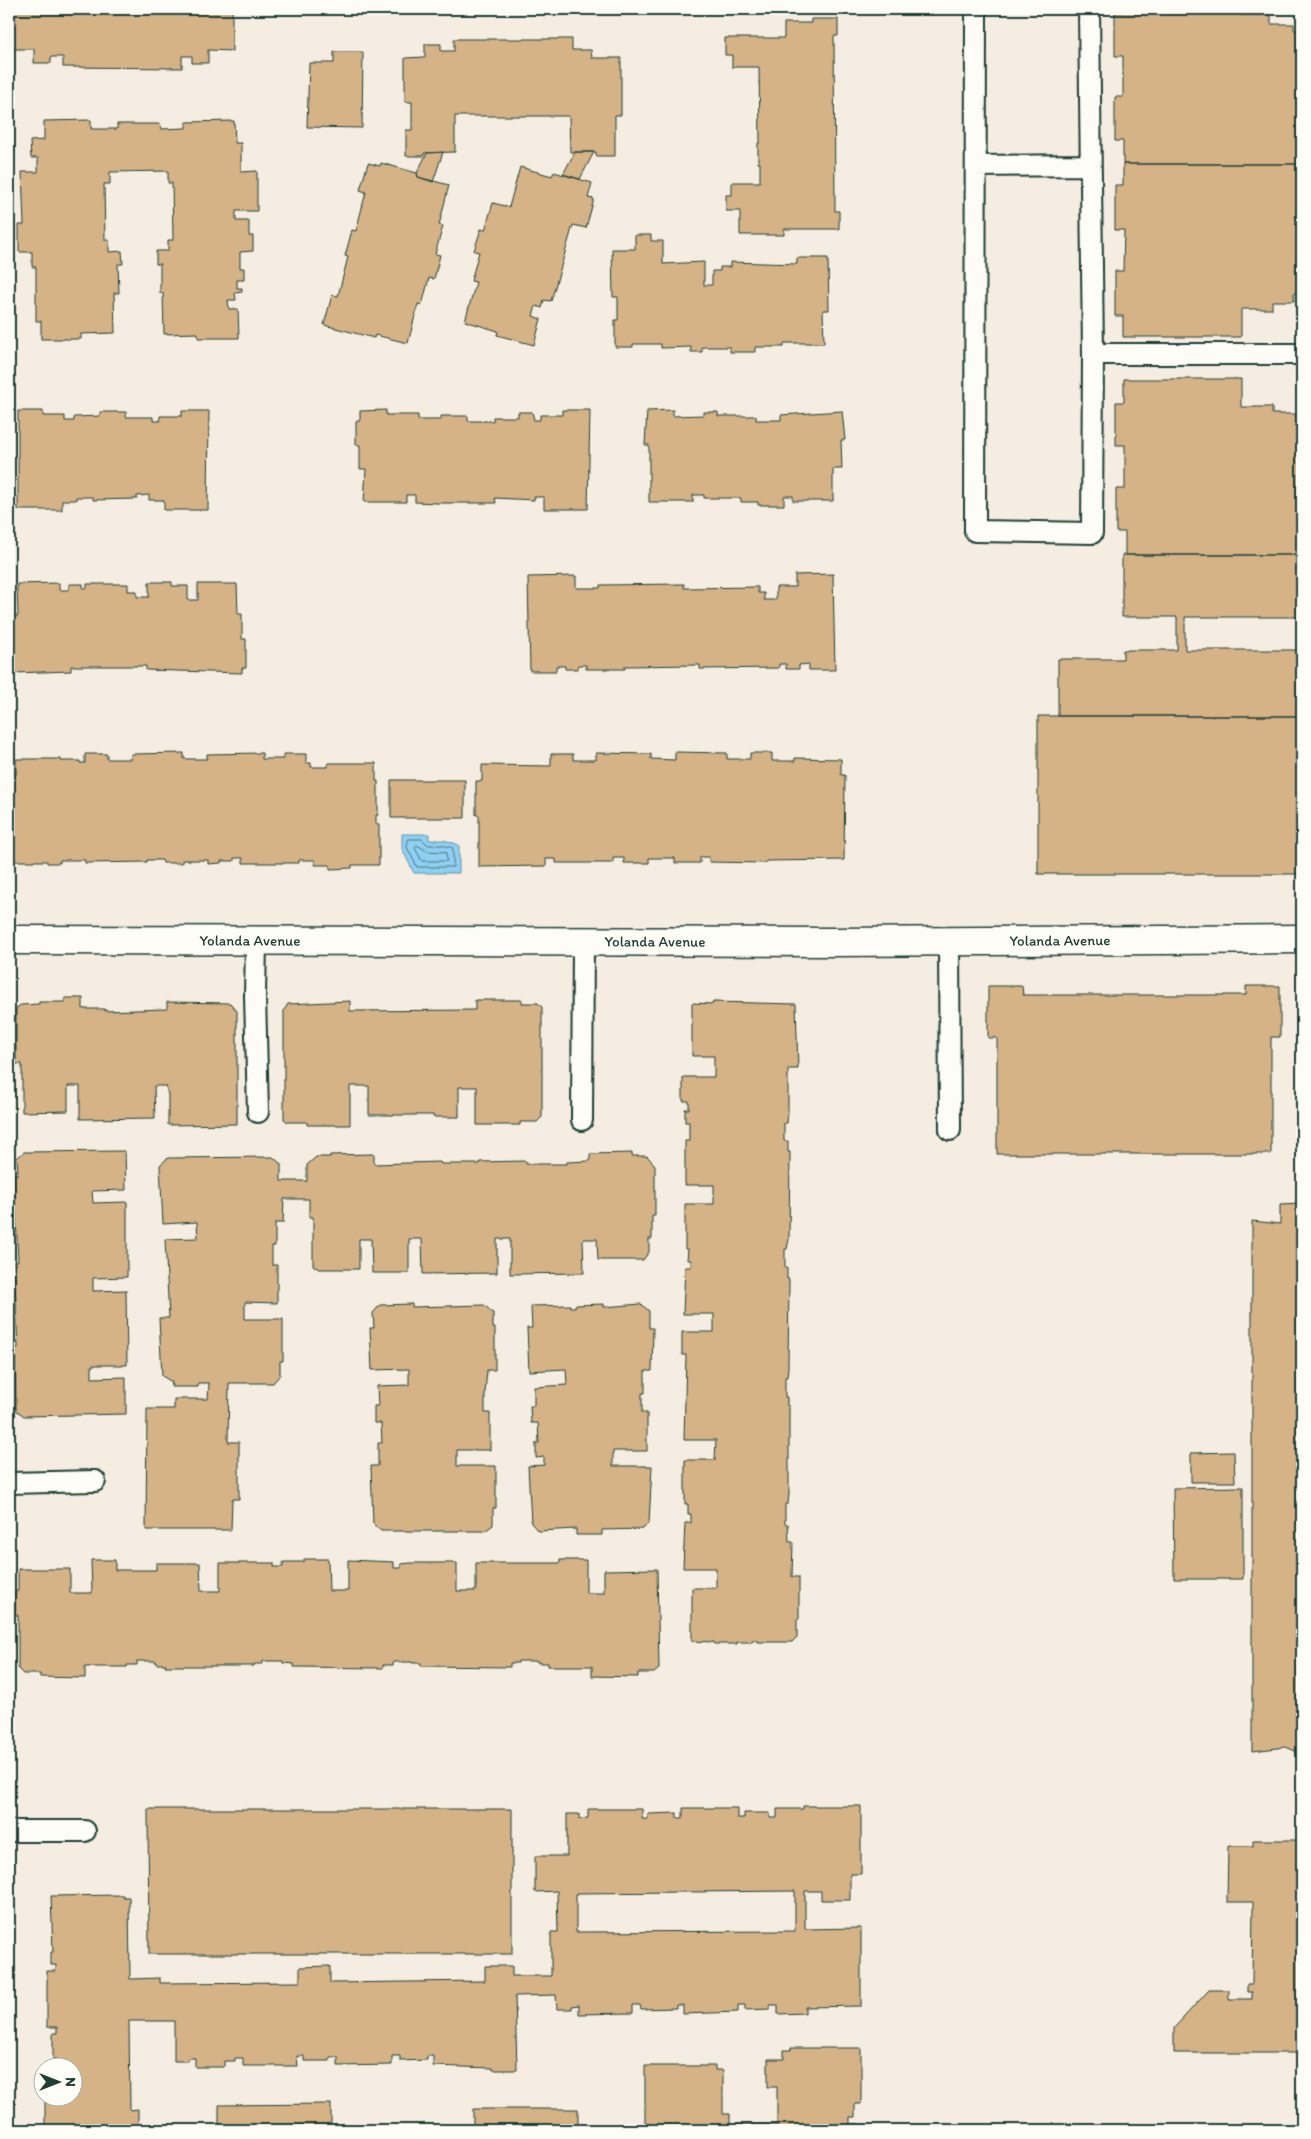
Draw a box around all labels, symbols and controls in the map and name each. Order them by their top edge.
street label: Yolanda Avenue [199,931,301,950]
street label: Yolanda Avenue [1009,931,1111,950]
street label: Yolanda Avenue [604,932,706,951]
north arrow [32,2056,82,2106]
text: N [62,2077,79,2087]

